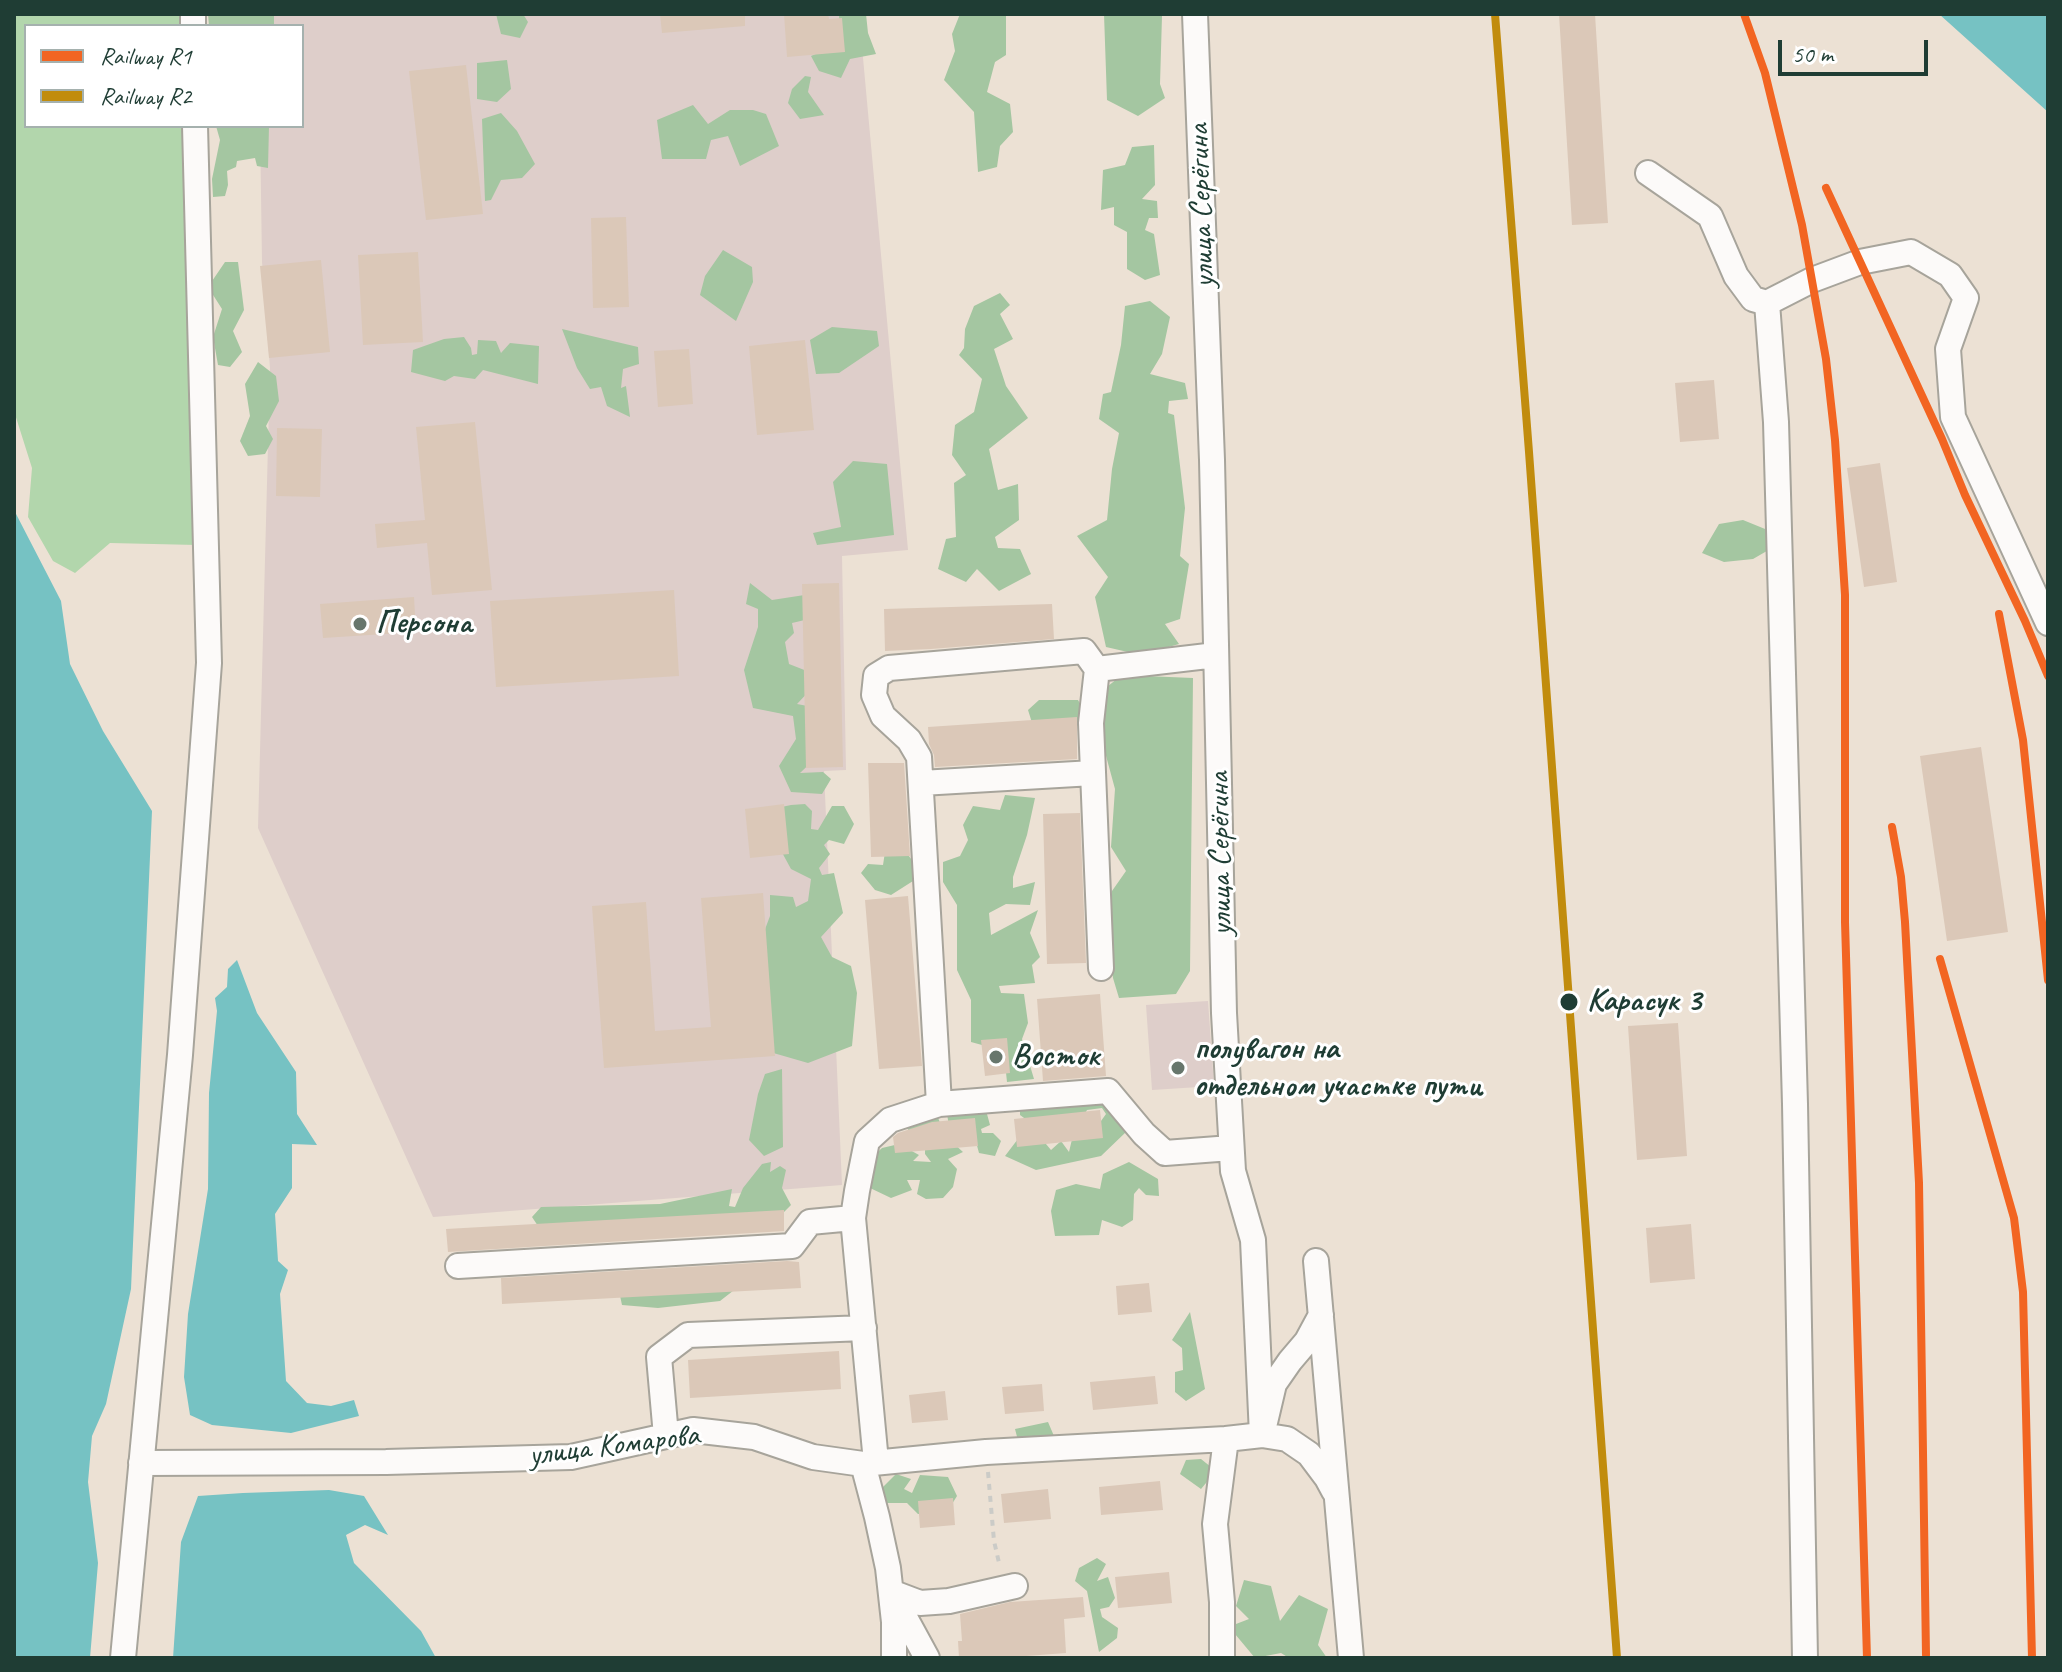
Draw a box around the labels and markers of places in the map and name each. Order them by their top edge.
place label: Персона [376,605,472,643]
marker: Персона [351,615,369,633]
place label: Карасук 3 [1587,983,1701,1021]
marker: Карасук 3 [1558,991,1580,1013]
place label: полувагон на отдельном участке пути [1194,1031,1482,1106]
place label: Восток [1012,1038,1100,1076]
marker: Восток [987,1048,1005,1066]
marker: полувагон на отдельном участке пути [1169,1059,1187,1077]

